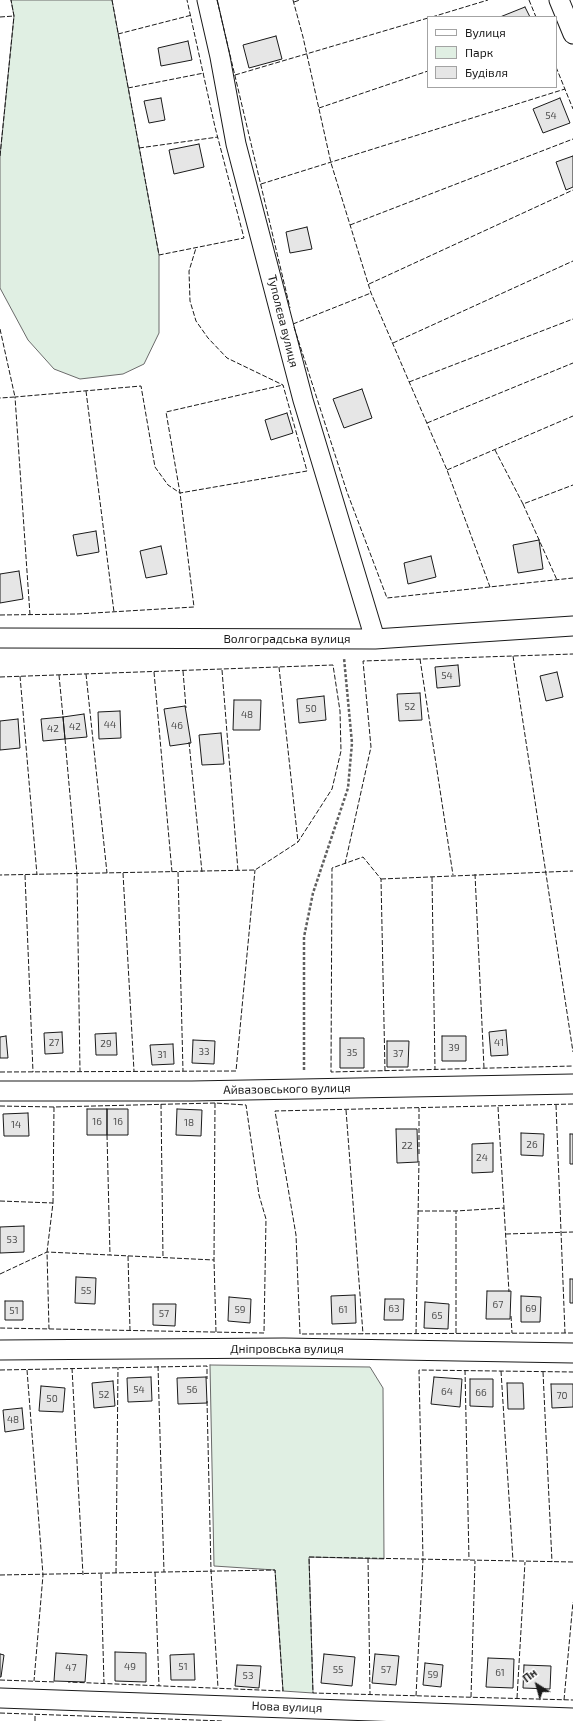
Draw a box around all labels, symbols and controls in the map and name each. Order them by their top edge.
legend [427,16,557,88]
text: Вулиця [465,25,506,39]
text: Парк [465,45,493,59]
text: Будівля [465,65,508,79]
house number: 54 [545,110,557,122]
street label: Туполєва вулиця [265,273,301,369]
street label: Волгоградська вулиця [223,632,351,646]
house number: 54 [441,670,453,682]
house number: 52 [405,701,415,713]
house number: 50 [305,703,317,715]
house number: 48 [241,709,253,721]
house number: 44 [104,719,116,731]
house number: 46 [171,720,183,732]
house number: 42 [69,721,81,733]
house number: 42 [47,723,59,735]
house number: 27 [49,1037,59,1049]
house number: 41 [494,1037,504,1049]
house number: 29 [100,1038,112,1050]
house number: 39 [448,1042,460,1054]
house number: 33 [198,1046,210,1058]
house number: 35 [347,1047,357,1059]
house number: 37 [393,1048,403,1060]
house number: 31 [157,1049,167,1061]
street label: Айвазовського вулиця [223,1081,351,1097]
house number: 16 [92,1116,102,1128]
house number: 16 [113,1116,123,1128]
house number: 18 [184,1117,194,1129]
house number: 14 [11,1119,21,1131]
house number: 26 [526,1139,538,1151]
house number: 22 [401,1140,413,1152]
house number: 24 [476,1152,488,1164]
house number: 53 [7,1234,17,1246]
house number: 55 [81,1285,91,1297]
house number: 67 [493,1299,503,1311]
house number: 63 [388,1303,400,1315]
house number: 69 [525,1303,537,1315]
house number: 59 [234,1304,246,1316]
house number: 61 [338,1304,348,1316]
house number: 51 [9,1305,19,1317]
house number: 57 [159,1308,169,1320]
house number: 65 [431,1310,443,1322]
street label: Дніпровська вулиця [230,1342,344,1356]
house number: 54 [133,1384,145,1396]
house number: 56 [186,1384,198,1396]
house number: 64 [441,1386,453,1398]
house number: 66 [475,1387,487,1399]
house number: 52 [99,1389,109,1401]
house number: 70 [556,1390,568,1402]
house number: 50 [46,1393,58,1405]
house number: 48 [7,1414,19,1426]
house number: 49 [124,1661,136,1673]
house number: 51 [178,1661,188,1673]
house number: 47 [65,1662,77,1674]
house number: 55 [333,1664,343,1676]
house number: 57 [381,1664,391,1676]
north arrow [517,1665,557,1705]
text: Пн [520,1666,539,1685]
house number: 61 [495,1667,505,1679]
house number: 59 [427,1669,439,1681]
house number: 53 [243,1670,253,1682]
street label: Нова вулиця [251,1699,323,1715]

